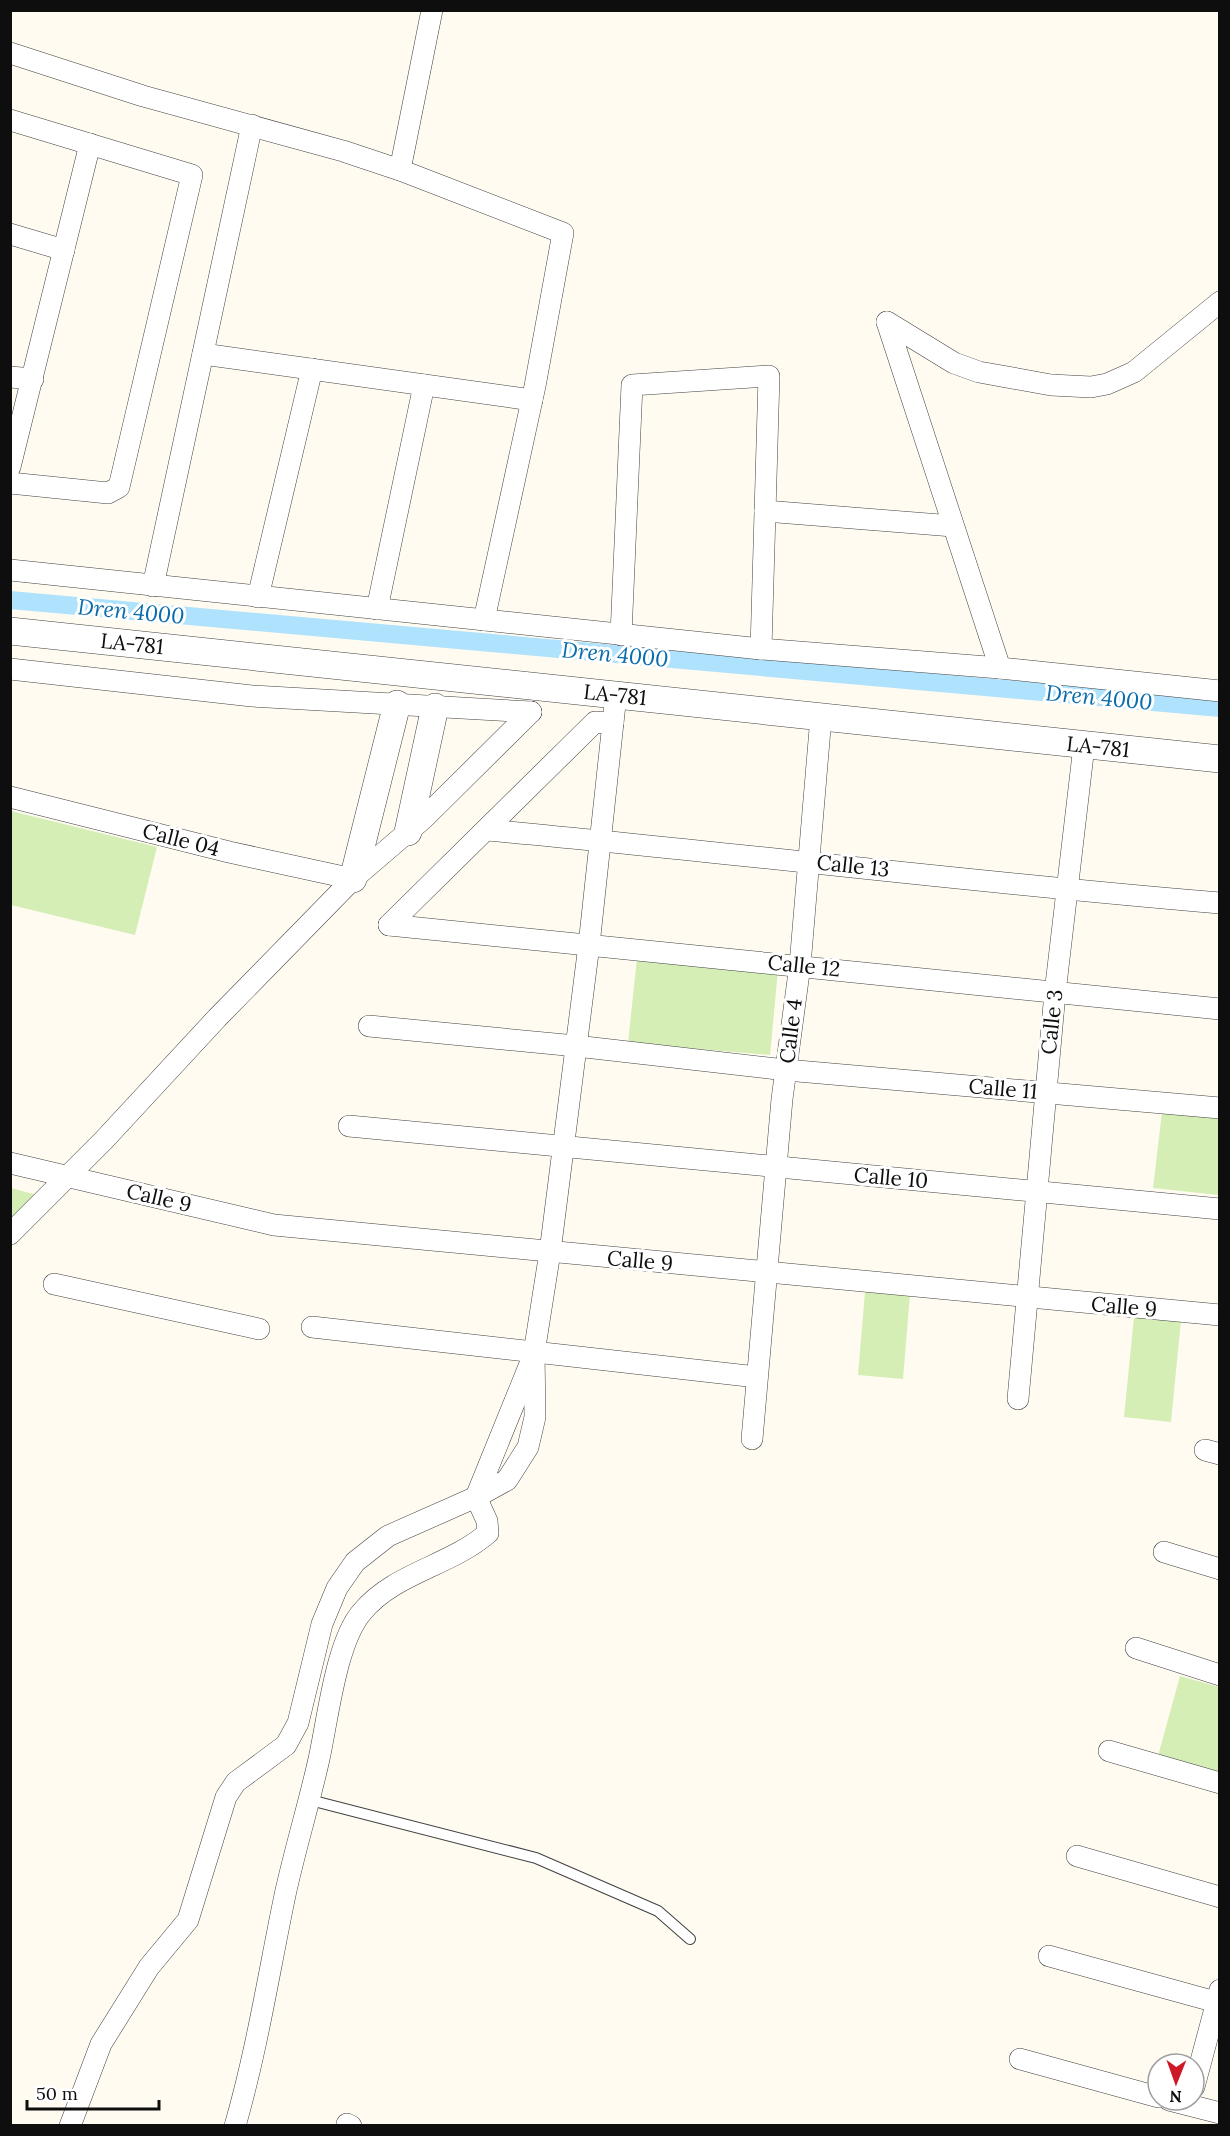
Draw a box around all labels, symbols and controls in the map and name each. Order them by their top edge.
water label: Dren 4000 [77,592,185,630]
street label: LA-781 [99,627,165,660]
water label: Dren 4000 [561,635,669,673]
street label: LA-781 [582,678,648,711]
water label: Dren 4000 [1045,678,1153,716]
street label: LA-781 [1065,730,1131,763]
street label: Calle 04 [140,817,222,862]
street label: Calle 13 [815,848,891,883]
street label: Calle 12 [766,948,842,983]
street label: Calle 3 [1035,988,1068,1056]
street label: Calle 4 [773,997,808,1065]
street label: Calle 11 [967,1072,1039,1105]
street label: Calle 10 [853,1161,929,1194]
street label: Calle 9 [124,1177,194,1218]
street label: Calle 9 [606,1244,674,1277]
street label: Calle 9 [1090,1290,1158,1323]
north arrow [1146,2052,1206,2112]
scale bar [27,2073,159,2111]
text: 50 m [36,2082,78,2105]
text: N [1169,2087,1182,2107]

